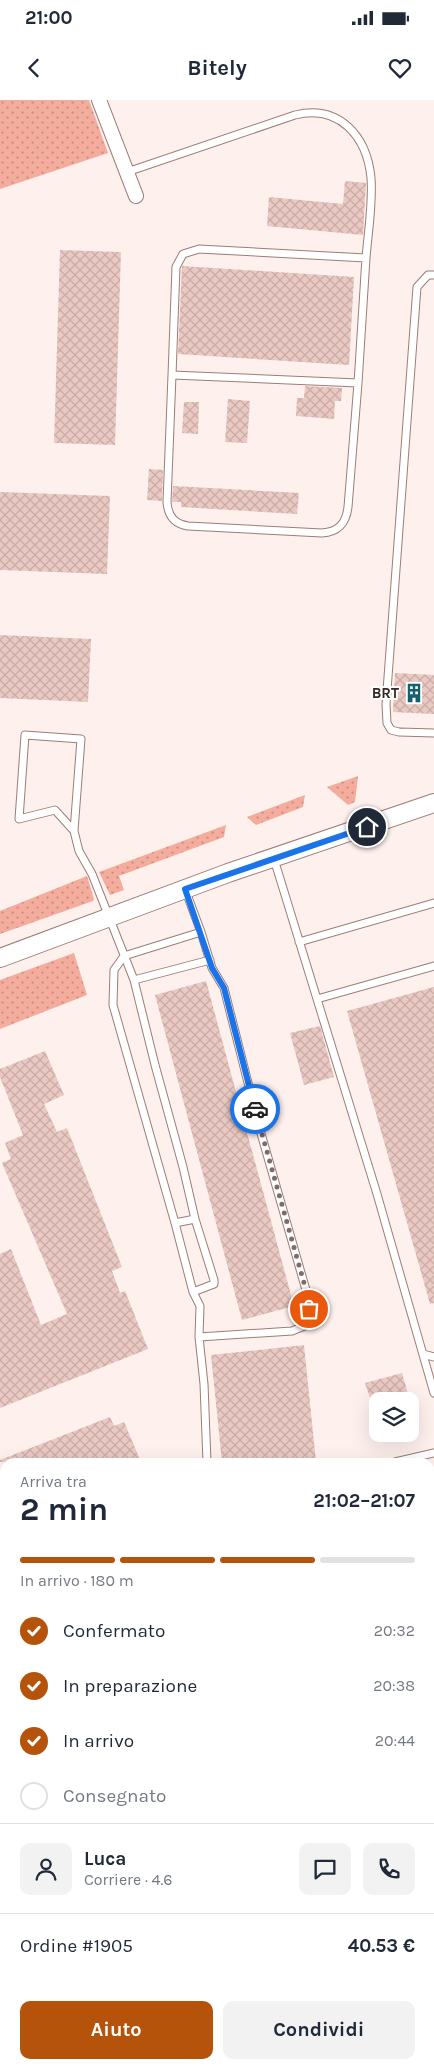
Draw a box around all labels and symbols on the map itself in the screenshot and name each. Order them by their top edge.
building icon: BRT [403,682,425,704]
place label: BRT [372,684,399,702]
pin [346,806,388,848]
courier [230,1084,280,1134]
pin [288,1288,330,1330]

